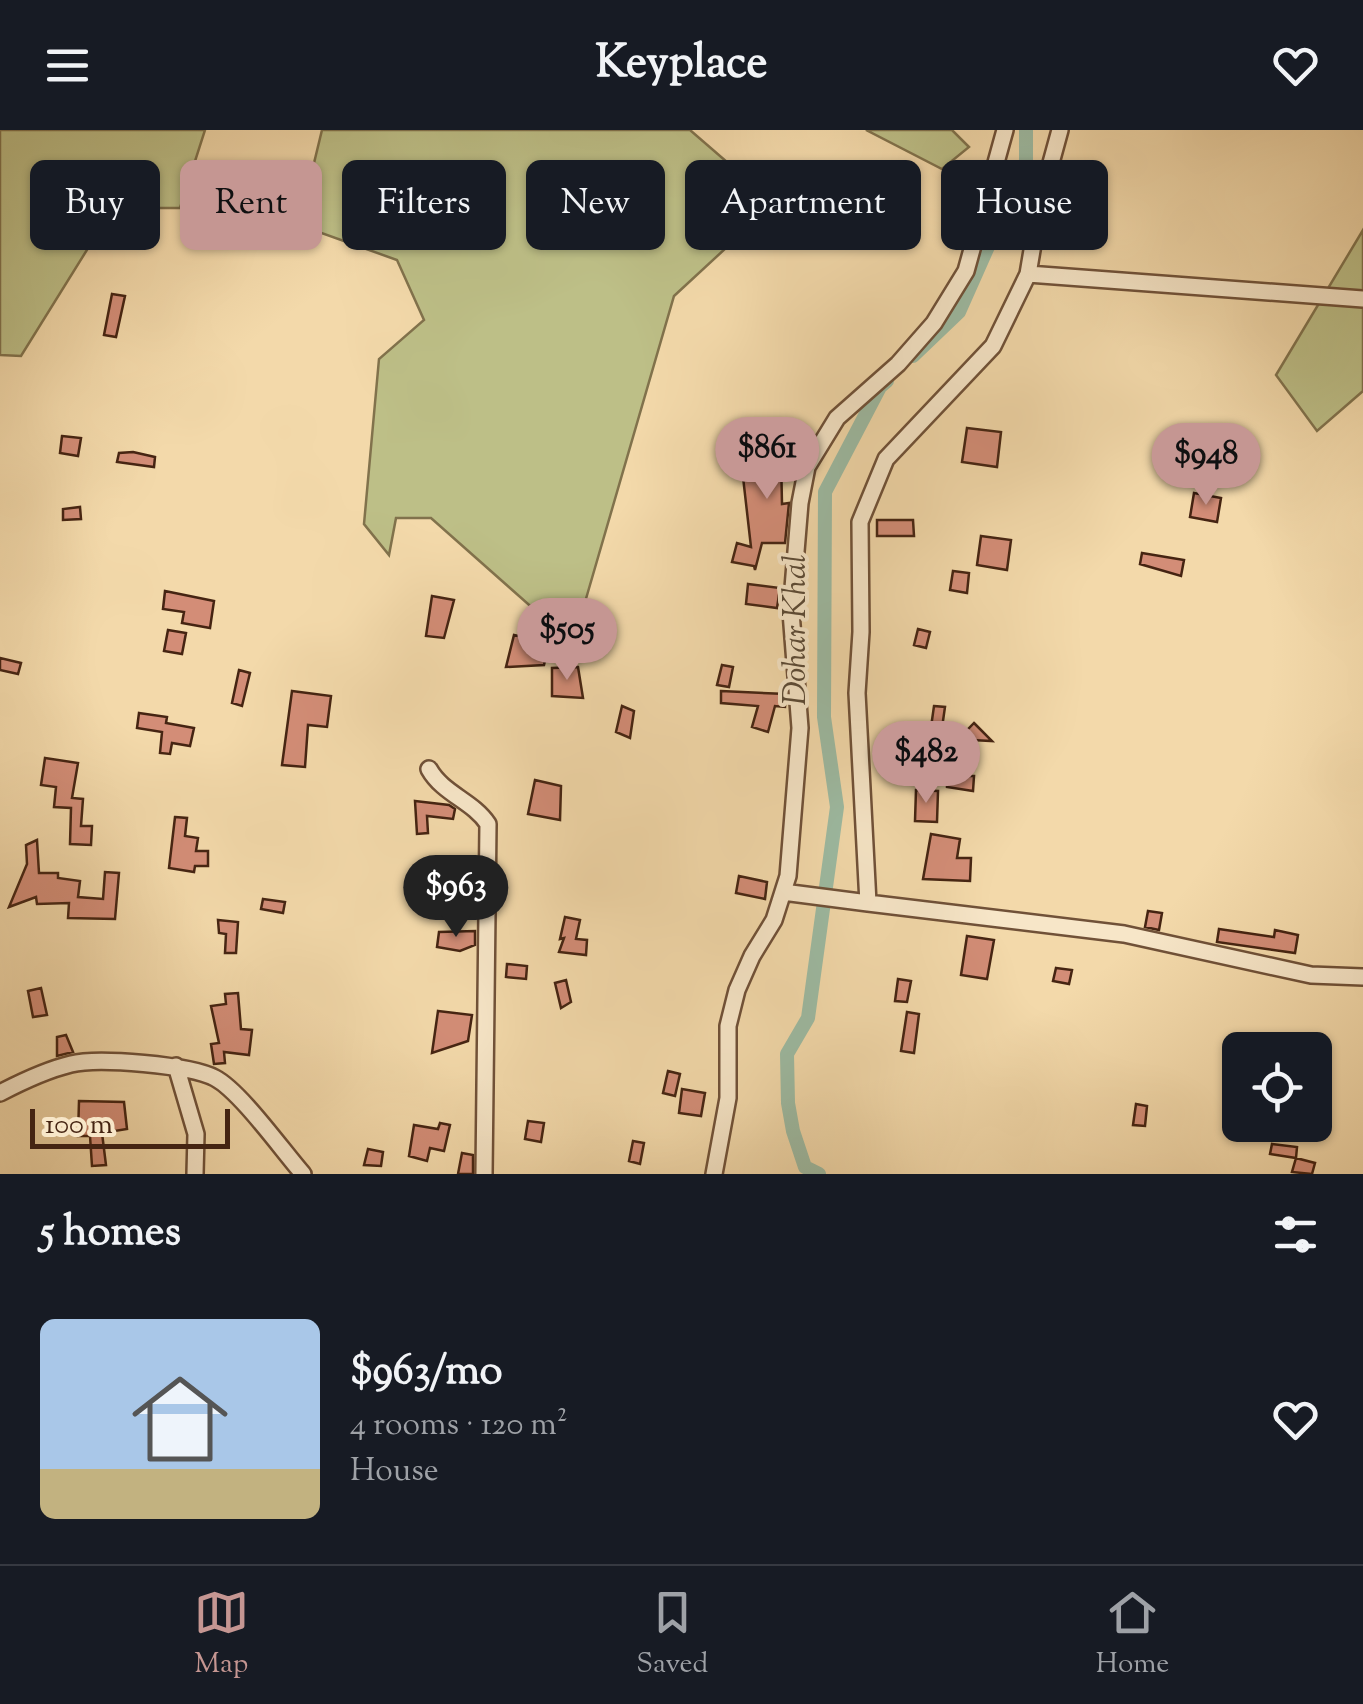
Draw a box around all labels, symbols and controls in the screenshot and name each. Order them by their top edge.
text: Keyplace [595,33,768,98]
icon: menu [40,38,95,93]
icon: heart [1268,38,1323,93]
chip: Buy [30,160,160,250]
chip: Rent [180,160,322,250]
chip: Filters [342,160,506,250]
chip: New [526,160,665,250]
chip: Apartment [685,160,921,250]
chip: House [941,160,1108,250]
pin: $861 [708,417,826,502]
pin: $948 [1147,423,1265,508]
text: $861 [737,426,797,472]
text: $948 [1174,432,1238,478]
water label: Dohar Khal [774,554,820,706]
pin: $505 [508,598,626,683]
text: $505 [539,607,595,653]
pin: $482 [867,721,985,806]
text: $482 [894,730,958,776]
pin: $963 [397,855,515,940]
text: $963 [425,864,487,910]
map controls [1222,1032,1332,1142]
button: locate [1222,1032,1332,1142]
scale bar [30,1104,230,1148]
text: 100 m [45,1106,113,1146]
text: 5 homes [40,1204,181,1264]
icon: filters [1268,1207,1323,1262]
text: $963/mo [350,1343,503,1403]
icon: home [120,1359,240,1479]
icon: heart [1268,1392,1323,1447]
text: 4 rooms · 120 m² [350,1403,568,1449]
text: House [350,1449,439,1495]
tab: Map [194,1585,249,1685]
tab: Saved [636,1585,708,1685]
tab: Home [1096,1585,1169,1685]

